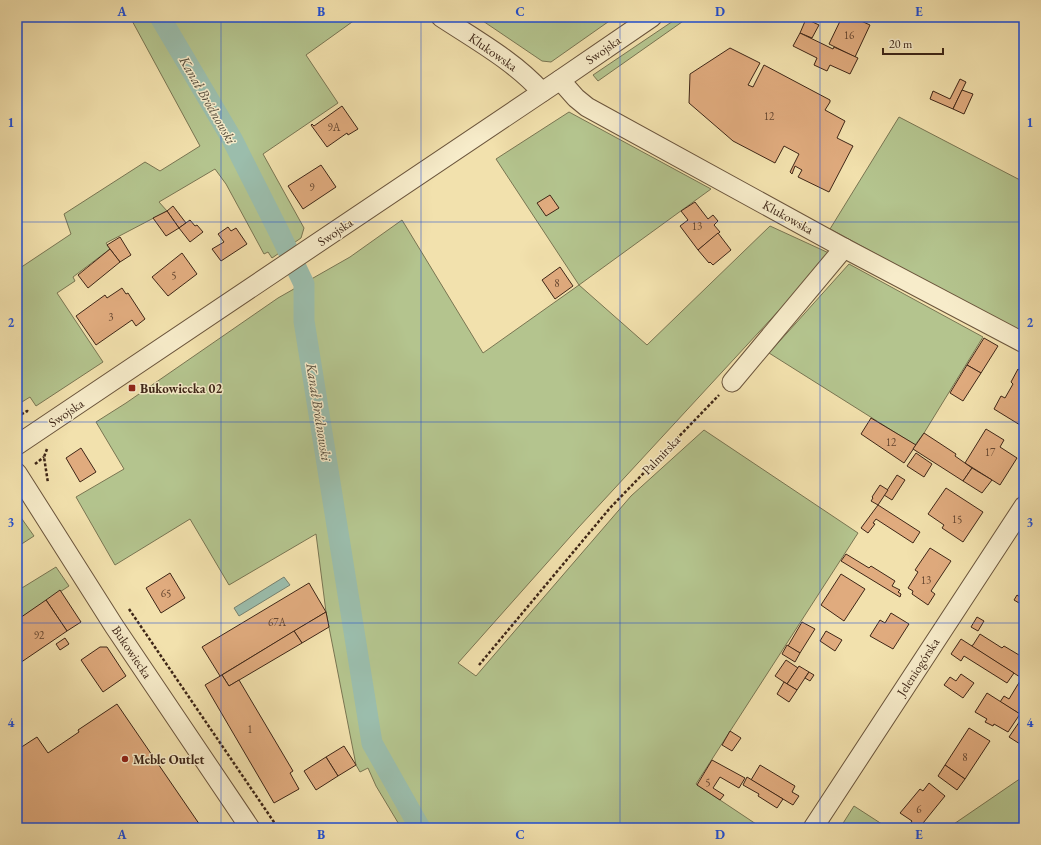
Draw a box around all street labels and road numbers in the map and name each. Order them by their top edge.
street label: Klukowska [465,29,521,75]
street label: Swojska [582,31,625,68]
street label: Klukowska [760,196,817,238]
street label: Swojska [314,213,357,250]
street label: Swojska [45,394,88,431]
street label: Palmirska [638,431,684,478]
street label: Bukowiecka [108,622,156,682]
street label: Jeleniogórska [892,634,944,700]

